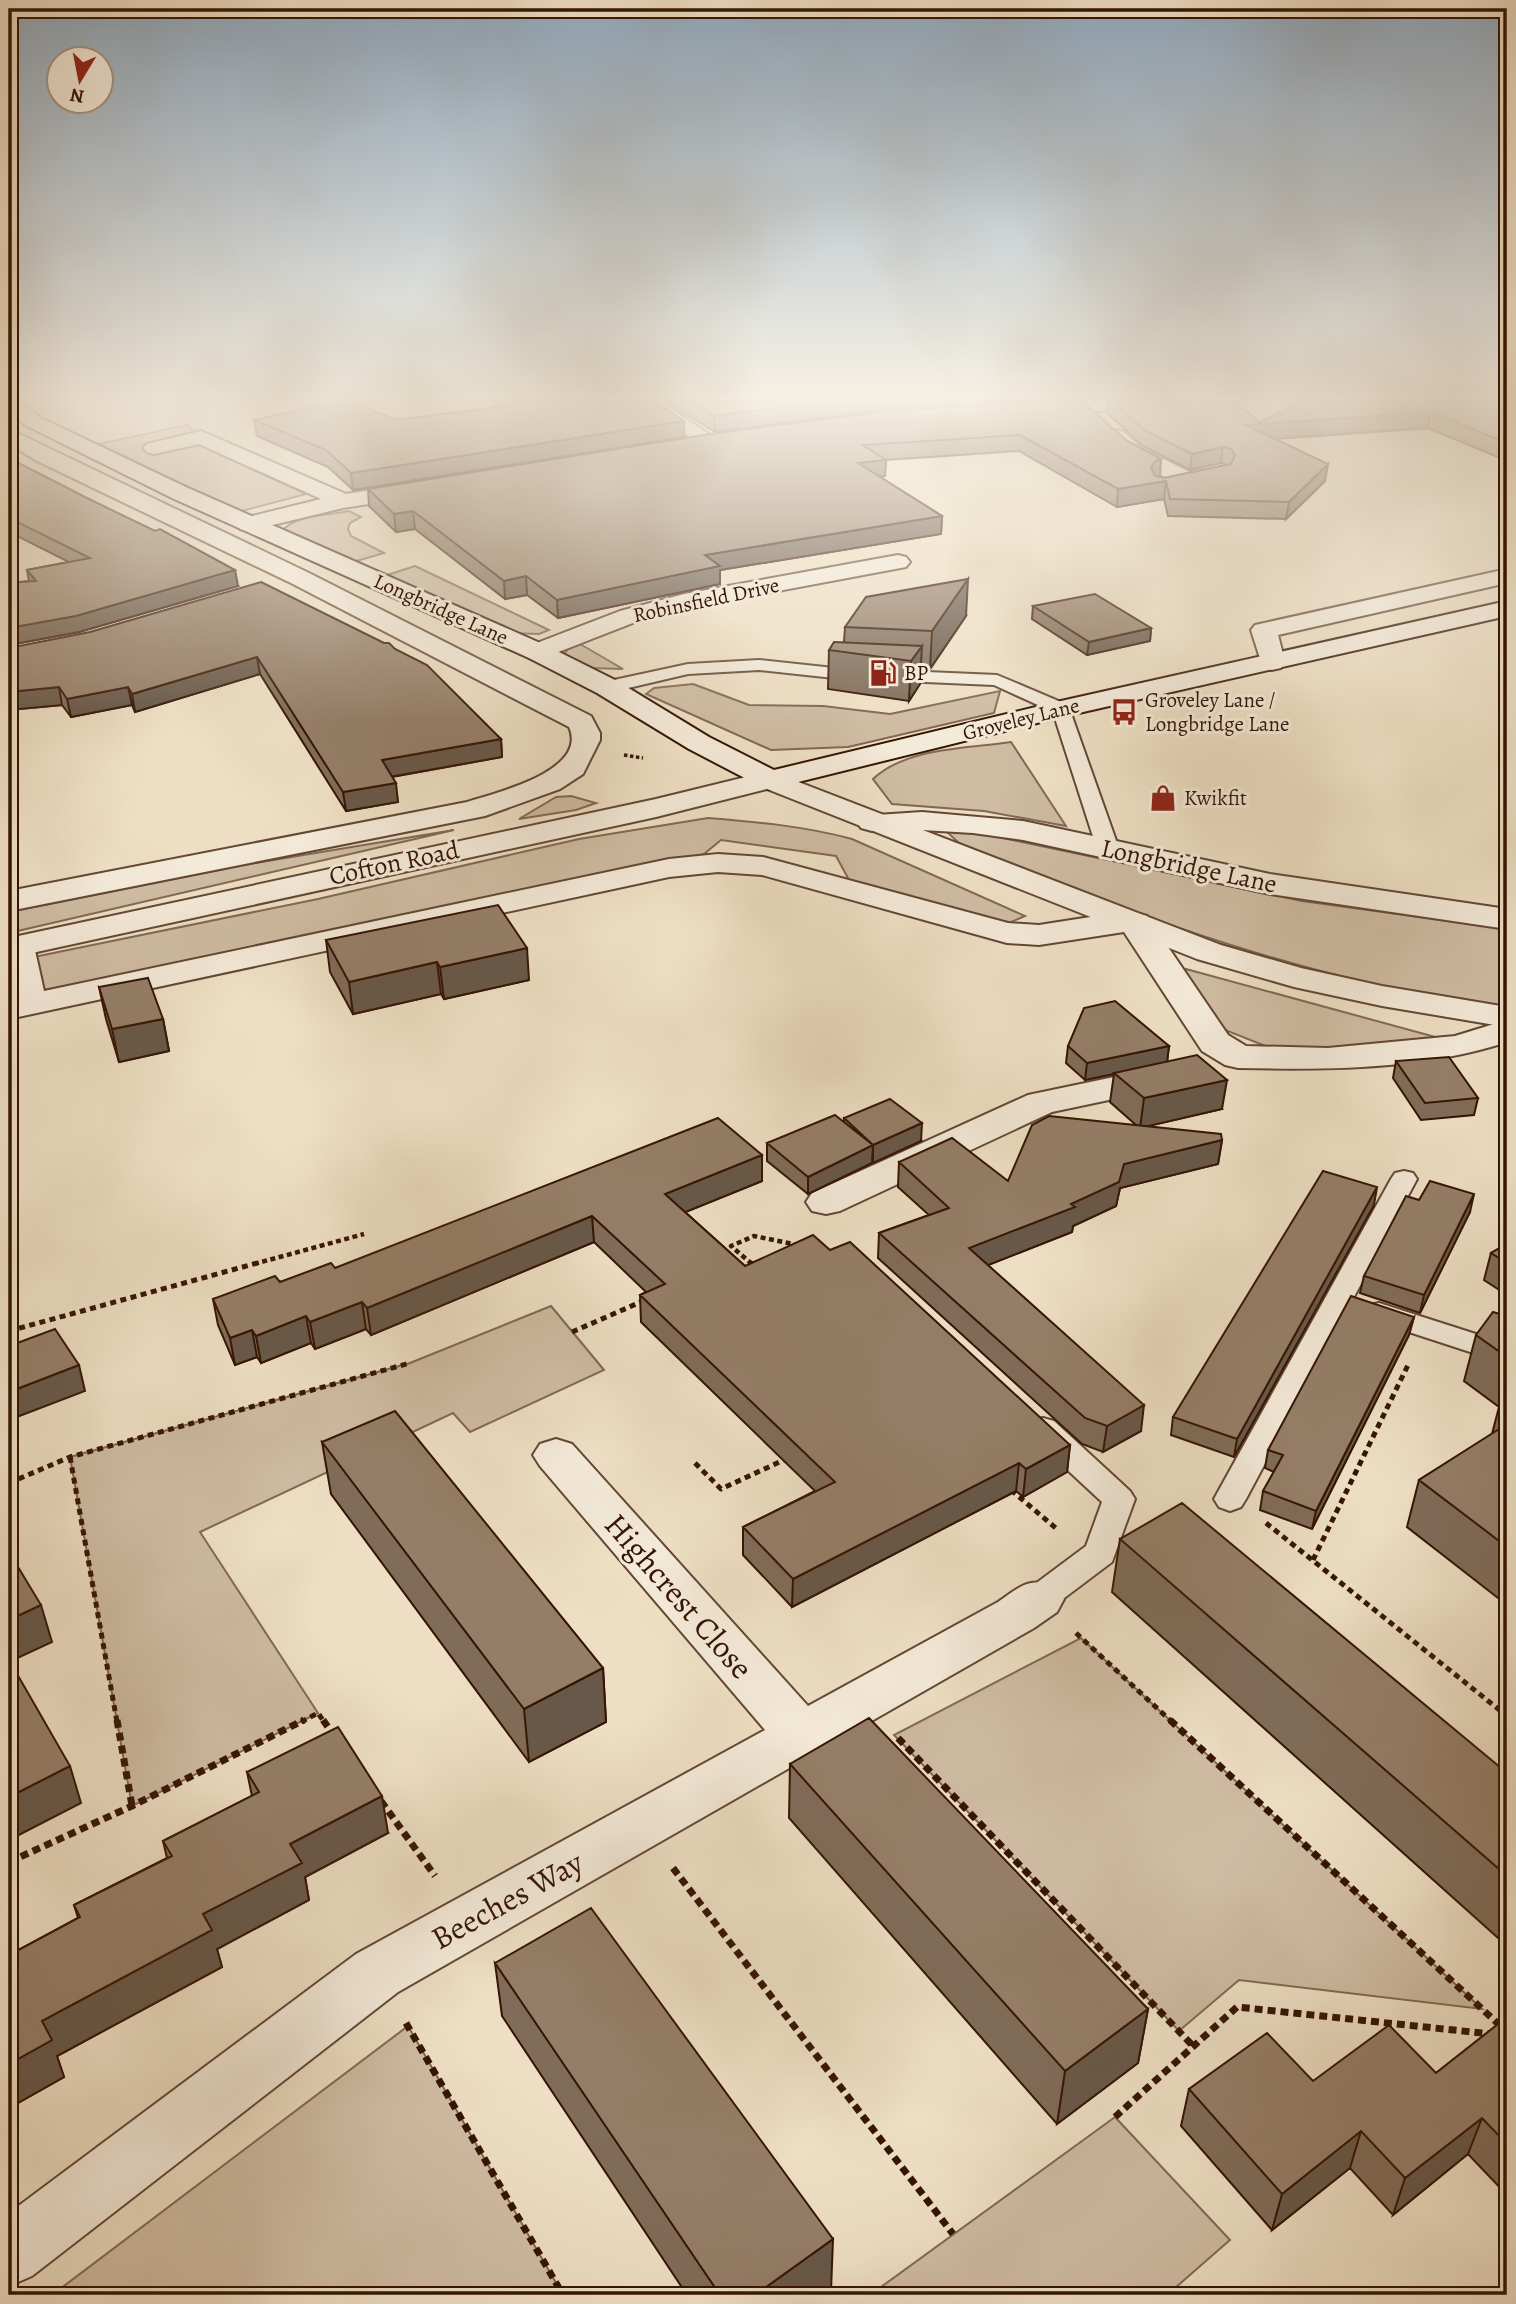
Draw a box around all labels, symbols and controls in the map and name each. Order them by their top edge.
north arrow [46,46,116,116]
text: N [68,82,86,110]
street label: Longbridge Lane [369,567,513,651]
street label: Robinsfield Drive [630,571,782,629]
fuel station icon: BP [868,658,898,688]
place label: BP [904,659,929,687]
place label: Groveley Lane / Longbridge Lane [1145,686,1289,738]
street label: Groveley Lane [960,691,1082,747]
bus stop icon: Groveley Lane / Longbridge Lane [1109,697,1139,727]
shop icon: Kwikfit [1148,783,1178,813]
place label: Kwikfit [1184,784,1247,812]
street label: Longbridge Lane [1098,830,1280,902]
street label: Cofton Road [326,832,462,894]
street label: Highcrest Close [595,1504,763,1688]
street label: Beeches Way [423,1840,592,1960]

